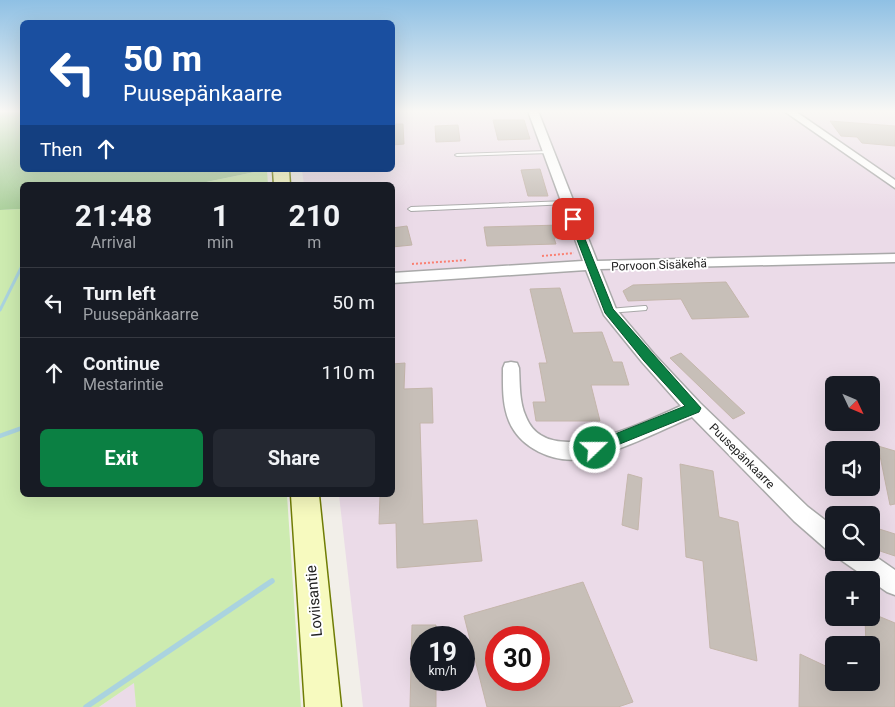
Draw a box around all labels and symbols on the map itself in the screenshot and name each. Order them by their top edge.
pin [552,198,594,240]
street label: Porvoon Sisäkehä [611,256,707,274]
north arrow [825,376,880,431]
street label: Puusepänkaarre [706,420,778,492]
position arrow [568,421,620,473]
street label: Loviisantie [302,564,326,638]
speed limit sign: 30 [485,626,550,691]

